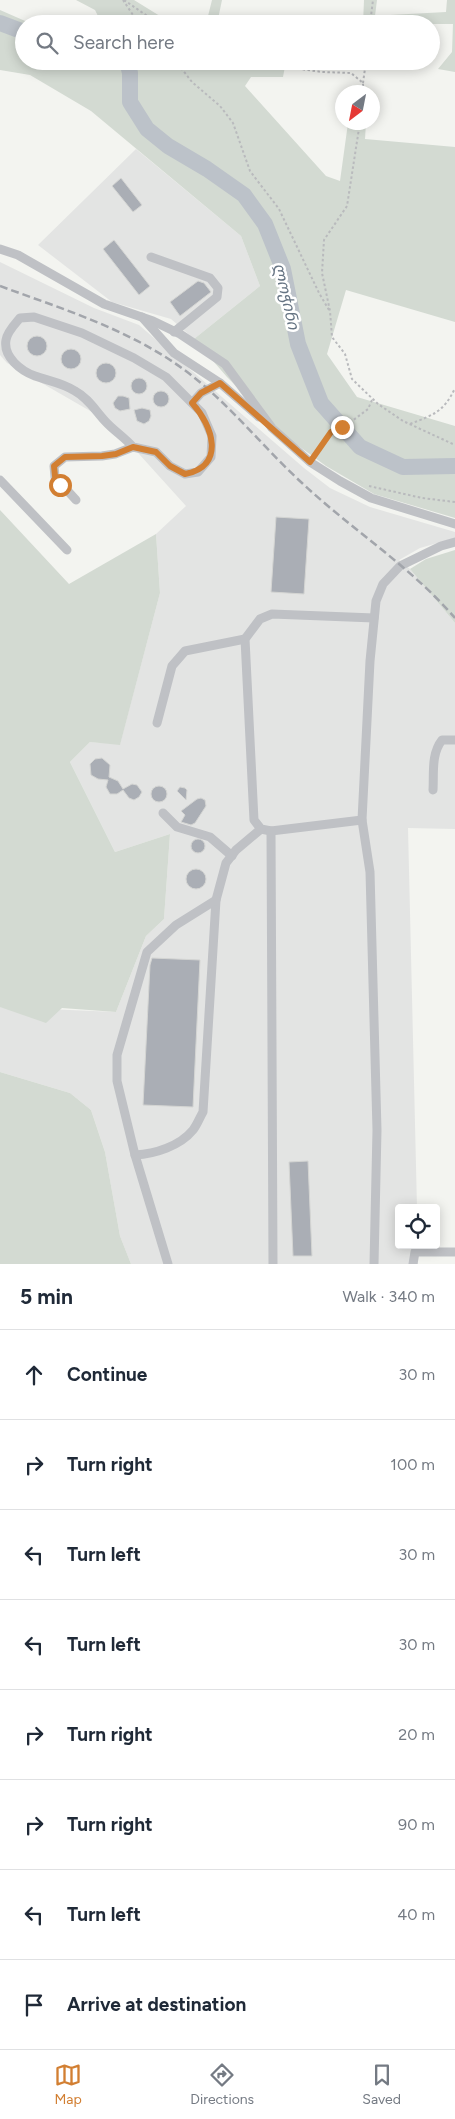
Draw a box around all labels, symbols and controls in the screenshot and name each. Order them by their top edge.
search box [15,15,440,70]
icon: search [33,29,61,57]
text: Search here [73,31,175,54]
north arrow [335,85,380,130]
water label: ლოჭინი [270,261,304,332]
route end [331,416,354,439]
route start [49,474,72,497]
map controls [395,1204,440,1249]
button: locate [395,1204,440,1249]
text: 5 min [20,1284,73,1309]
text: Walk · 340 m [342,1287,435,1306]
icon: ahead [20,1361,48,1389]
text: Continue [67,1363,147,1386]
text: 30 m [398,1365,435,1384]
icon: right [20,1451,48,1479]
text: Turn right [67,1453,153,1476]
text: 100 m [390,1455,435,1474]
icon: left [20,1541,48,1569]
text: Turn left [67,1543,141,1566]
text: 30 m [398,1545,435,1564]
icon: left [20,1631,48,1659]
text: Turn left [67,1633,141,1656]
text: 30 m [398,1635,435,1654]
icon: right [20,1721,48,1749]
text: Turn right [67,1723,153,1746]
text: 20 m [398,1725,435,1744]
icon: right [20,1811,48,1839]
text: Turn right [67,1813,153,1836]
text: 90 m [398,1815,435,1834]
icon: left [20,1901,48,1929]
text: Turn left [67,1903,141,1926]
text: 40 m [397,1905,435,1924]
icon: arrive [20,1991,48,2019]
text: Arrive at destination [67,1993,246,2016]
tab: Map [54,2061,82,2108]
tab: Directions [190,2061,254,2108]
tab: Saved [362,2061,401,2108]

